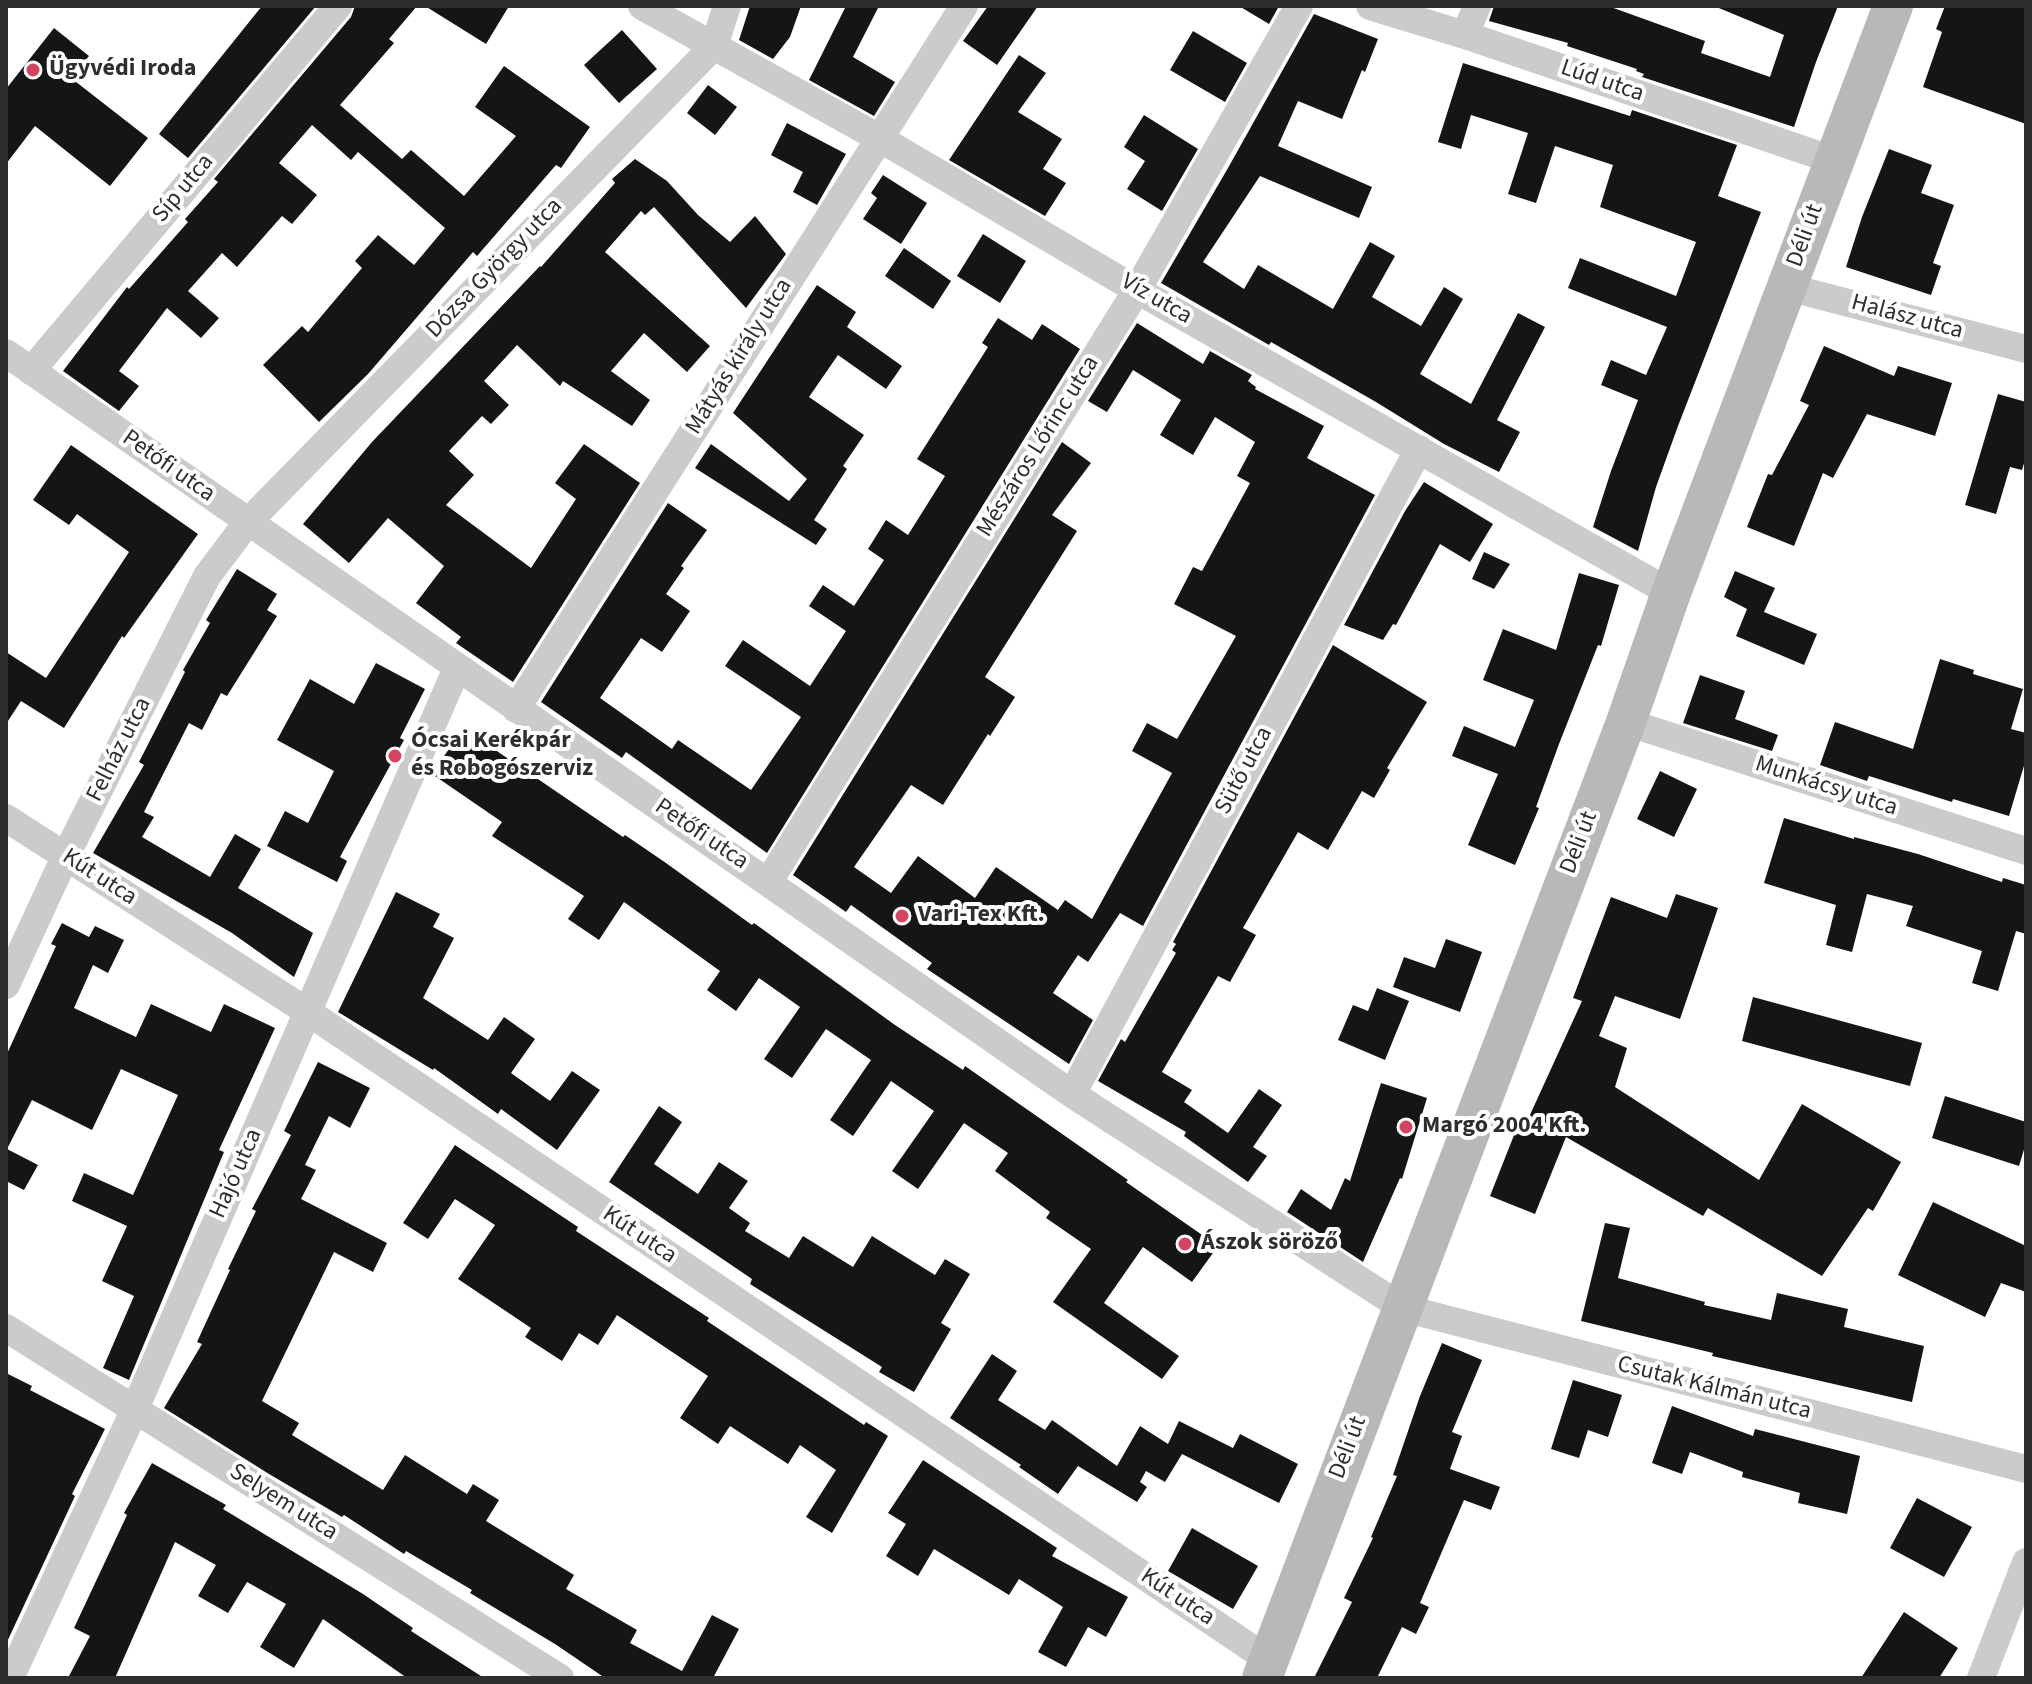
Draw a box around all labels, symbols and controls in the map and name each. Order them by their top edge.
street label: Lúd utca [1557,54,1647,110]
place label: Ügyvédi Iroda [49,56,196,84]
marker: Ügyvédi Iroda [24,61,42,79]
street label: Síp utca [147,149,221,229]
street label: Dózsa György utca [421,193,569,345]
street label: Déli út [1781,201,1831,271]
street label: Víz utca [1115,268,1197,332]
street label: Mátyás király utca [681,274,799,440]
street label: Halász utca [1848,289,1966,347]
street label: Mészáros Lőrinc utca [972,351,1106,543]
street label: Petőfi utca [116,425,220,509]
street label: Felház utca [81,693,159,807]
street label: Sütő utca [1210,722,1280,820]
place label: Ócsai Kerékpár és Robogószerviz [411,728,593,784]
marker: Ócsai Kerékpár és Robogószerviz [386,747,404,765]
street label: Munkácsy utca [1751,750,1901,824]
street label: Petőfi utca [649,793,753,877]
street label: Déli út [1555,808,1605,878]
street label: Kút utca [56,843,142,913]
place label: Vari-Tex Kft. [918,902,1045,930]
marker: Vari-Tex Kft. [893,907,911,925]
place label: Margó 2004 Kft. [1422,1113,1586,1141]
marker: Margó 2004 Kft. [1397,1118,1415,1136]
street label: Hajó utca [205,1125,269,1223]
street label: Kút utca [596,1201,682,1271]
place label: Ászok söröző [1201,1230,1338,1258]
marker: Ászok söröző [1176,1235,1194,1253]
street label: Csutak Kálmán utca [1614,1351,1814,1427]
street label: Déli út [1324,1413,1374,1483]
street label: Selyem utca [224,1458,342,1548]
street label: Kút utca [1134,1563,1220,1633]

